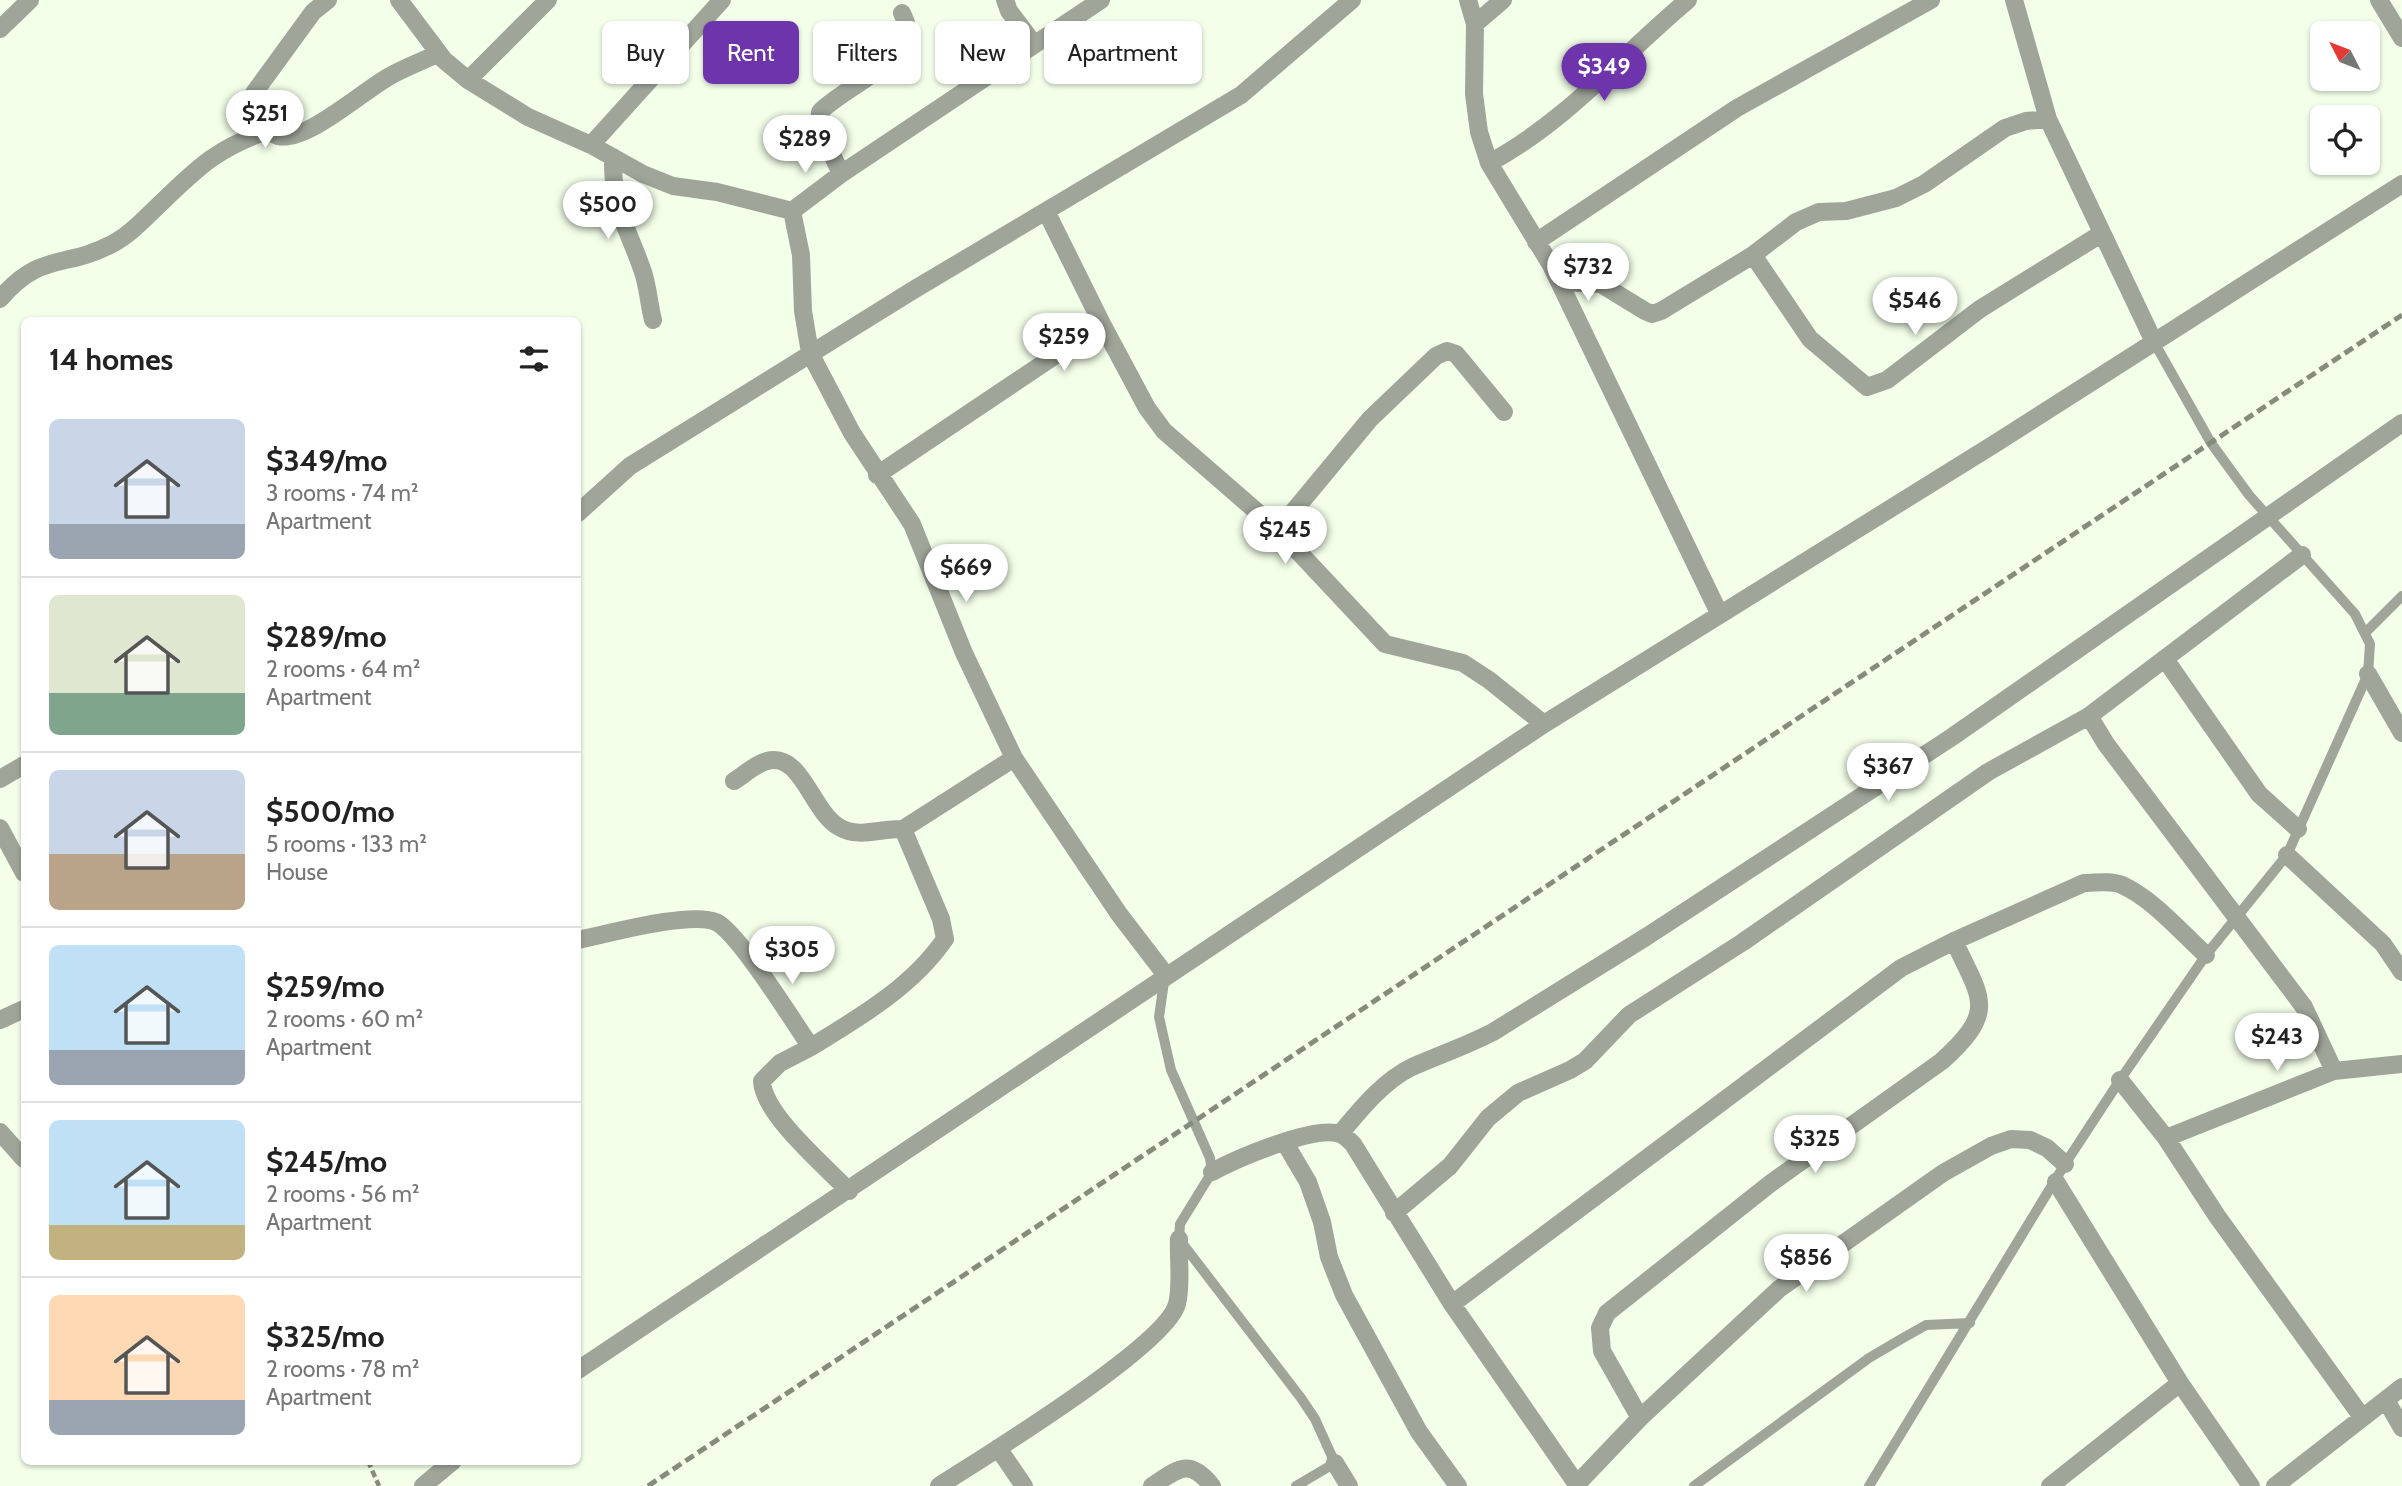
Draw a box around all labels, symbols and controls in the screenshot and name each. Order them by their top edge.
chip: Buy [602,21,689,84]
chip: Rent [703,21,799,84]
chip: Filters [813,21,921,84]
chip: New [935,21,1030,84]
chip: Apartment [1044,21,1202,84]
north arrow [2310,21,2380,91]
map controls [2310,21,2380,175]
pin: $349 [1563,43,1645,103]
text: $349 [1578,52,1630,80]
pin: $251 [224,90,306,150]
text: $251 [242,99,288,127]
button: locate [2310,105,2380,175]
pin: $289 [764,116,846,175]
text: $289 [779,124,831,152]
pin: $500 [567,182,649,241]
text: $500 [579,190,637,218]
pin: $732 [1547,244,1629,303]
text: $732 [1563,252,1613,280]
pin: $546 [1874,278,1956,337]
text: $546 [1889,286,1941,314]
pin: $259 [1023,314,1105,373]
text: $259 [1039,322,1089,350]
icon: filters [515,340,553,378]
text: 14 homes [49,341,173,378]
text: $349/mo [266,442,387,479]
icon: home [105,447,189,531]
text: 3 rooms · 74 m² [266,479,418,507]
pin: $245 [1244,506,1326,566]
text: Apartment [266,507,371,535]
text: $245 [1259,515,1311,543]
pin: $669 [925,544,1007,604]
text: $669 [940,553,992,581]
text: $289/mo [266,618,387,655]
icon: home [105,623,189,707]
text: 2 rooms · 64 m² [266,655,420,683]
text: Apartment [266,683,371,711]
pin: $367 [1847,744,1929,803]
text: $367 [1863,752,1913,780]
text: $500/mo [266,793,395,830]
icon: home [105,798,189,882]
text: 5 rooms · 133 m² [266,830,427,858]
text: House [266,858,328,886]
pin: $305 [751,926,833,986]
text: $305 [765,935,819,963]
text: $259/mo [266,968,385,1005]
icon: home [105,973,189,1057]
text: 2 rooms · 60 m² [266,1005,423,1033]
pin: $243 [2236,1014,2318,1073]
text: $243 [2251,1022,2303,1050]
text: Apartment [266,1033,371,1061]
pin: $325 [1774,1116,1856,1175]
text: $325 [1790,1124,1840,1152]
text: $245/mo [266,1143,387,1180]
icon: home [105,1148,189,1232]
text: 2 rooms · 56 m² [266,1180,420,1208]
text: Apartment [266,1208,371,1236]
pin: $856 [1765,1234,1847,1294]
text: $856 [1780,1243,1832,1271]
text: $325/mo [266,1318,385,1355]
icon: home [105,1323,189,1407]
text: 2 rooms · 78 m² [266,1355,420,1383]
text: Apartment [266,1383,371,1411]

